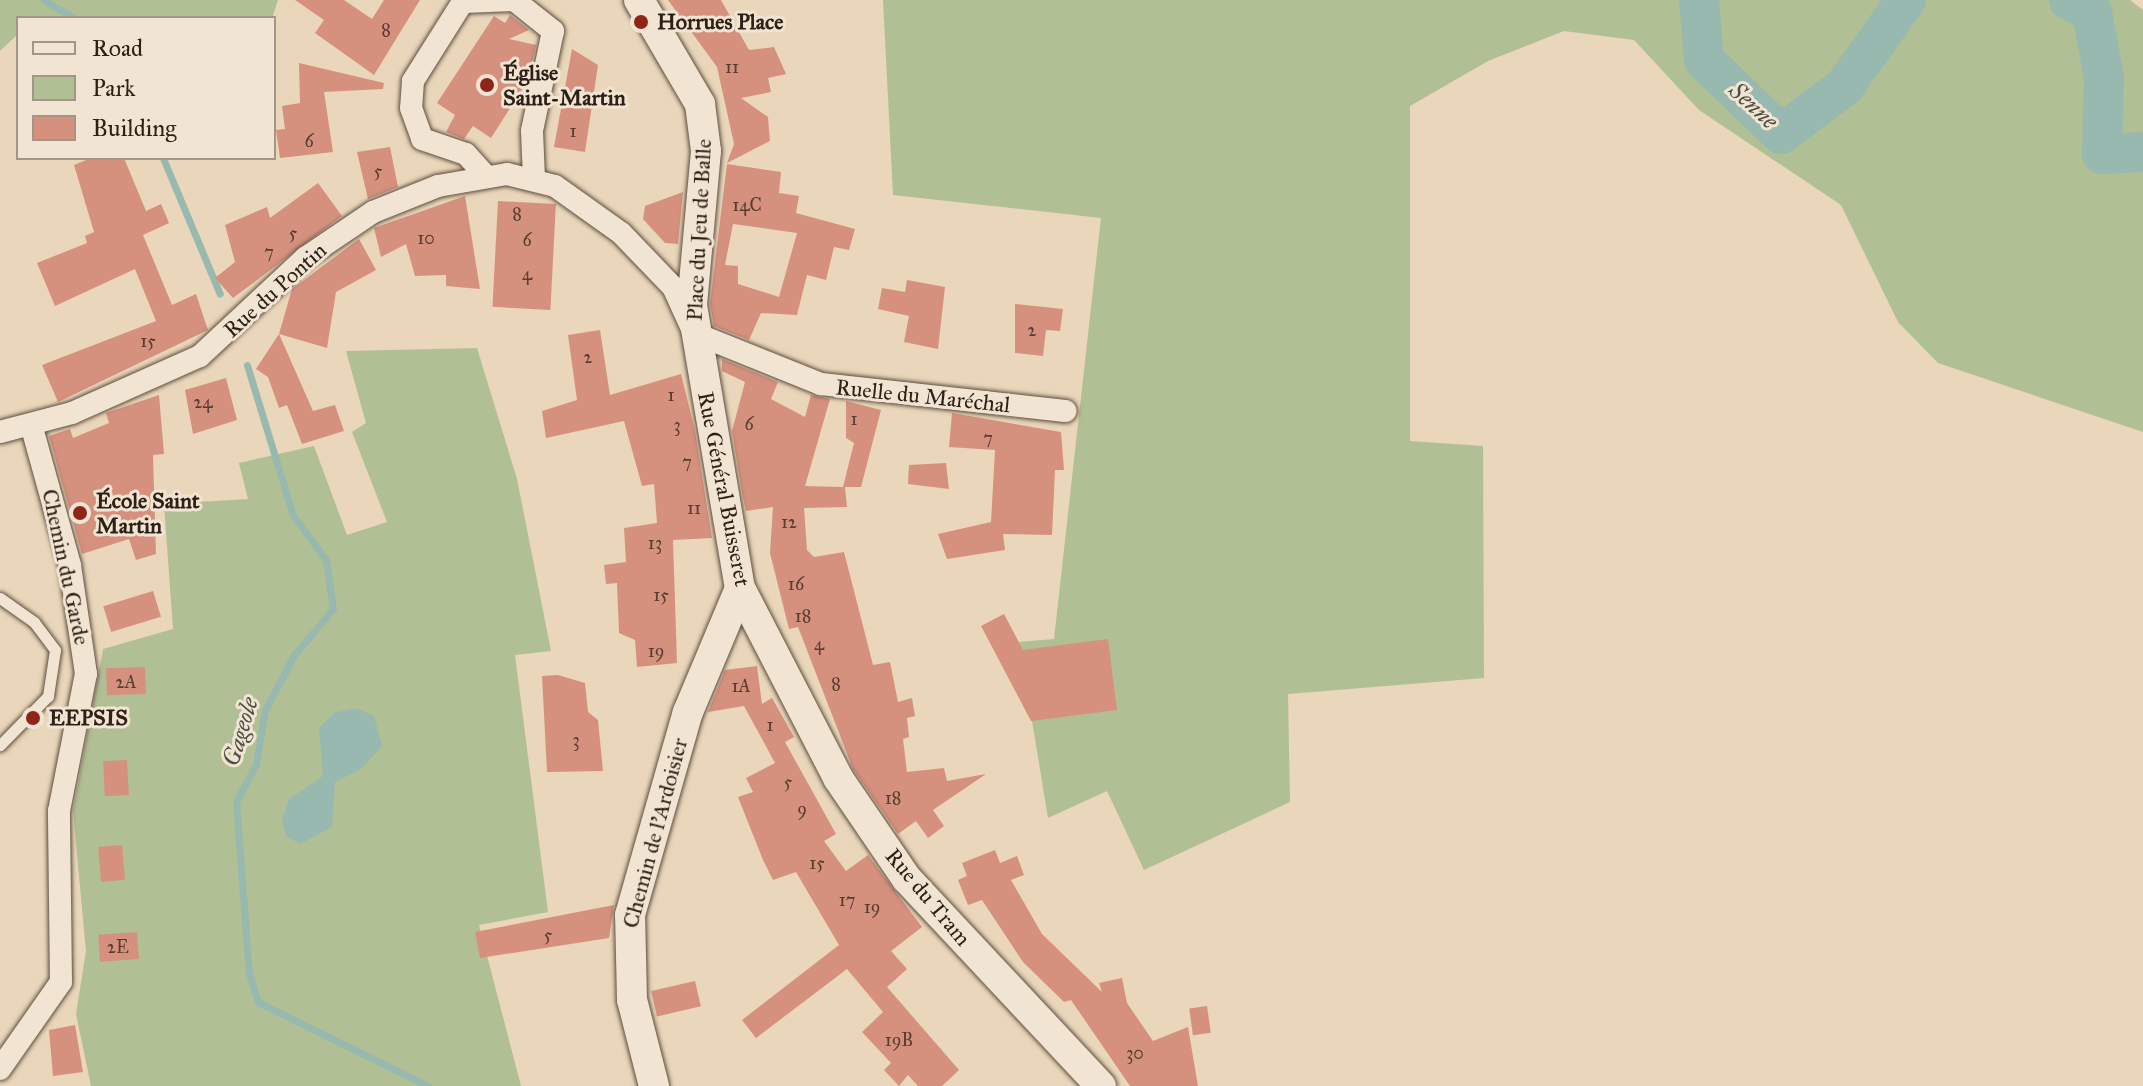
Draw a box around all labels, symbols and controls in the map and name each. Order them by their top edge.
place label: Horrues Place [657,9,783,35]
marker: Horrues Place [632,13,650,31]
legend [16,16,276,160]
house number: 8 [381,19,391,41]
text: Road [92,33,143,63]
house number: 11 [725,56,739,78]
place label: Église Saint-Martin [503,59,626,110]
text: Park [92,73,135,103]
marker: Église Saint-Martin [478,76,496,94]
water label: Senne [1723,76,1783,136]
text: Building [92,113,177,143]
house number: 1 [569,120,577,142]
house number: 6 [304,130,314,152]
street label: Place du Jeu de Balle [681,138,717,322]
house number: 5 [374,160,382,182]
house number: 14C [732,194,762,216]
house number: 8 [512,203,522,225]
house number: 5 [289,222,297,244]
house number: 10 [417,227,435,249]
house number: 6 [522,229,532,251]
street label: Rue du Pontin [218,237,332,343]
house number: 7 [264,241,274,263]
house number: 4 [522,263,532,285]
house number: 2 [1028,319,1036,341]
house number: 15 [140,330,156,352]
house number: 2 [584,346,592,368]
street label: Ruelle du Maréchal [834,374,1012,418]
house number: 1 [667,384,675,406]
street label: Rue Général Buisseret [692,389,756,589]
house number: 24 [194,391,212,413]
house number: 1 [850,408,858,430]
house number: 6 [744,413,754,435]
house number: 3 [673,414,681,436]
house number: 7 [983,427,993,449]
house number: 7 [682,451,692,473]
street label: Chemin du Garde [37,487,95,647]
place label: École Saint Martin [96,487,200,538]
house number: 11 [687,497,701,519]
marker: École Saint Martin [71,504,89,522]
house number: 12 [781,511,797,533]
house number: 13 [648,532,662,554]
house number: 16 [788,573,804,595]
house number: 15 [653,584,669,606]
house number: 18 [795,605,811,627]
house number: 4 [814,633,824,655]
house number: 19 [648,640,664,662]
house number: 2A [116,671,136,693]
house number: 8 [831,673,841,695]
house number: 1A [731,675,751,697]
water label: Gageole [217,694,265,770]
place label: EEPSIS [49,705,128,731]
marker: EEPSIS [24,709,42,727]
house number: 1 [766,714,774,736]
house number: 3 [572,729,580,751]
street label: Chemin de l'Ardoisier [617,735,693,931]
house number: 5 [784,771,792,793]
house number: 18 [885,787,901,809]
house number: 9 [797,798,807,820]
street label: Rue du Tram [880,843,976,951]
house number: 15 [809,852,825,874]
house number: 17 [839,889,855,911]
house number: 19 [864,896,880,918]
house number: 5 [544,924,552,946]
house number: 2E [107,936,129,958]
house number: 19B [885,1029,913,1051]
house number: 30 [1126,1042,1144,1064]

